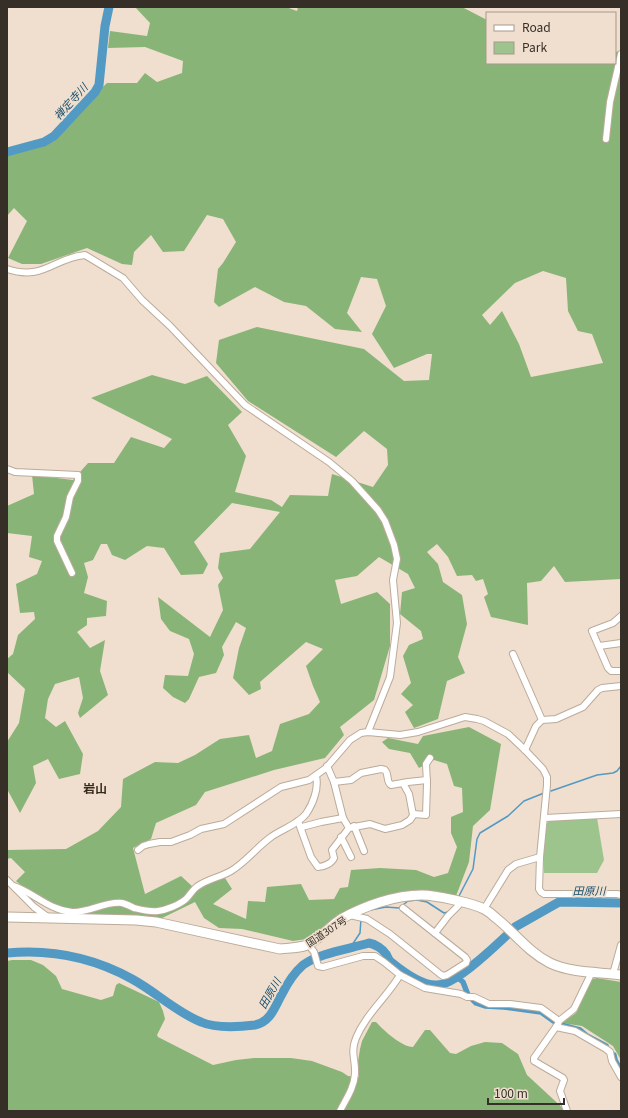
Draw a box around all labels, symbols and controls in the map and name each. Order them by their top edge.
legend [486,12,616,64]
text: Road [522,18,551,35]
text: Park [522,38,547,55]
water label: 禅定寺川 [49,79,91,123]
district label: 岩山 [83,779,107,796]
water label: 田原川 [573,882,606,898]
street label: 国道307号 [302,912,350,950]
water label: 田原川 [254,974,285,1011]
scale bar [488,1080,564,1106]
text: 100 m [494,1084,528,1101]

